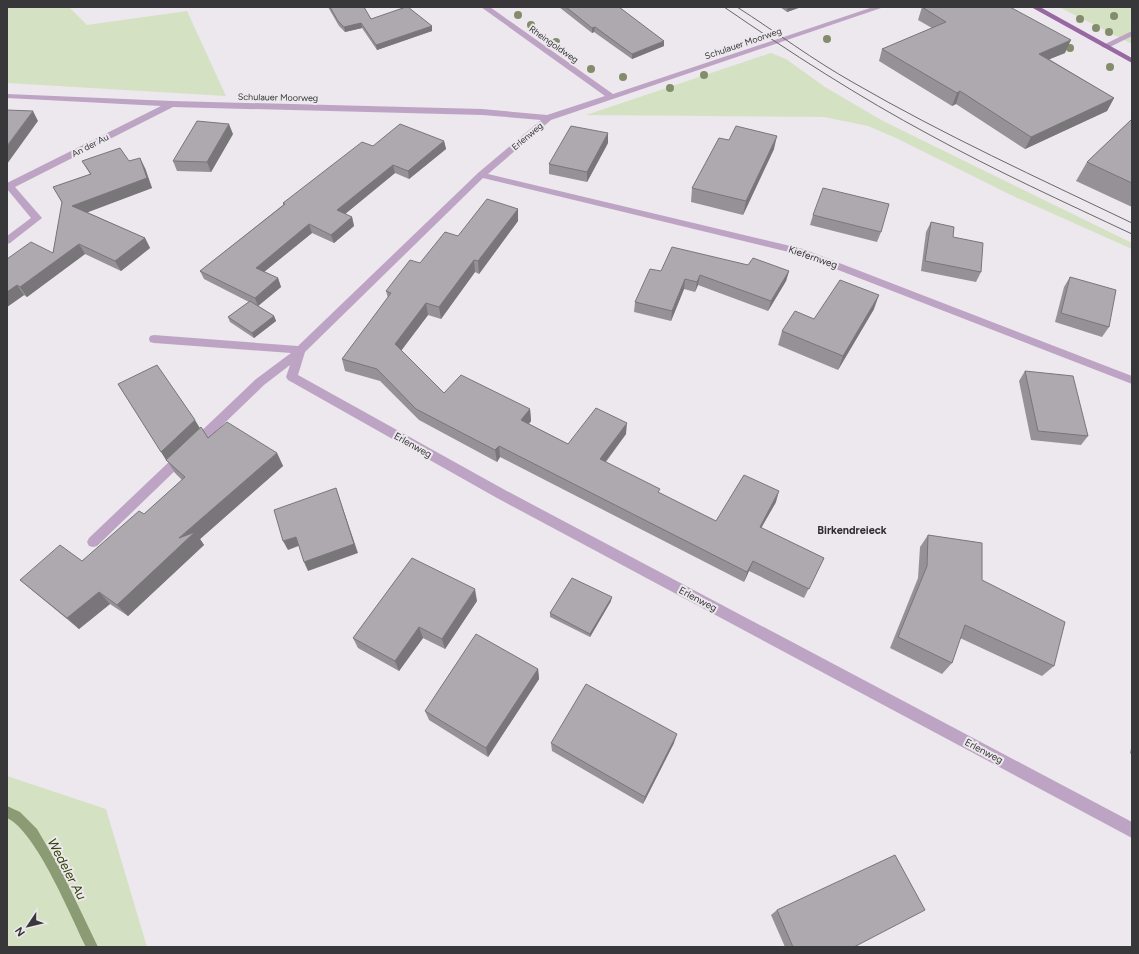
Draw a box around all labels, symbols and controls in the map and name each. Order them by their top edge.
street label: Rheingoldweg [527,23,581,65]
street label: Schulauer Moorweg [703,25,783,61]
street label: Schulauer Moorweg [238,91,318,103]
street label: Erlenweg [509,120,545,152]
street label: An der Au [70,131,110,159]
street label: Kiefernweg [787,243,839,271]
street label: Erlenweg [392,429,434,461]
district label: Birkendreieck [817,524,887,537]
street label: Erlenweg [677,584,719,615]
street label: Erlenweg [963,736,1005,767]
water label: Wedeler Au [45,836,89,902]
north arrow [8,906,48,946]
text: N [12,924,28,939]

